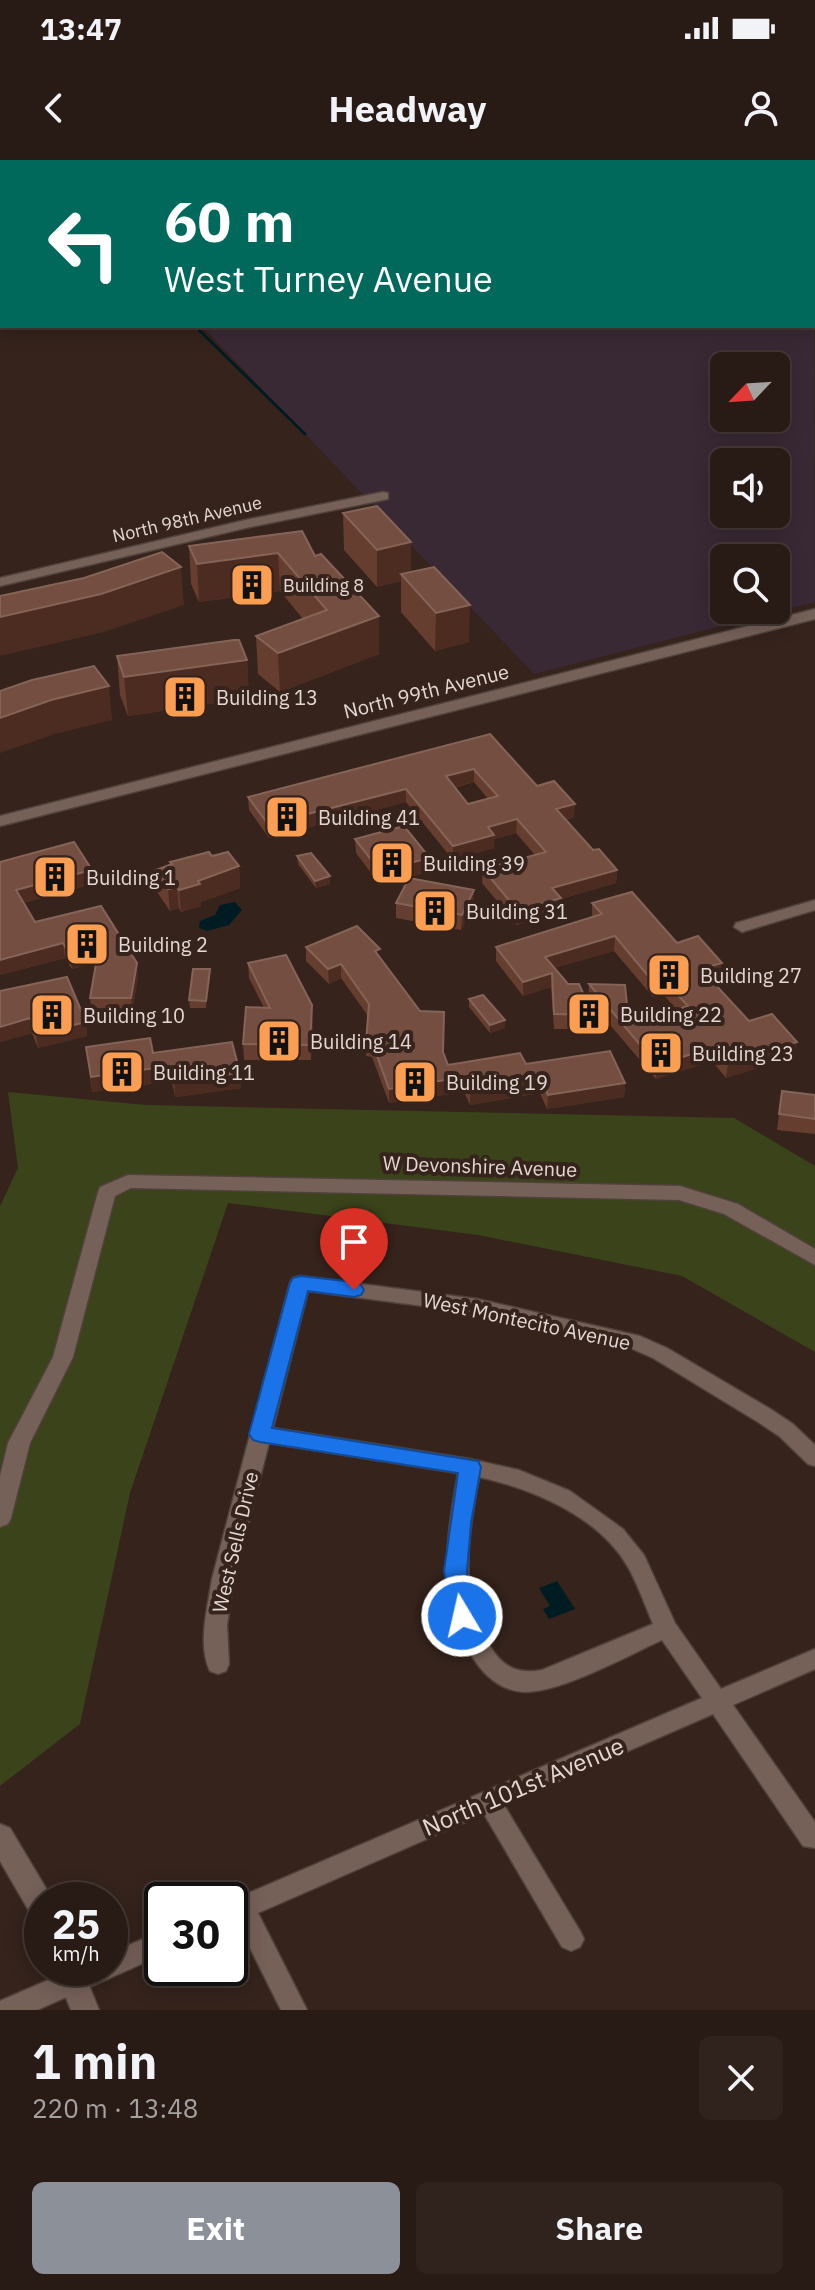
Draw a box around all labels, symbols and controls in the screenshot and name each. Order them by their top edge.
text: 13:47 [40,9,122,48]
text: Headway [329,85,486,132]
icon: back [32,86,76,130]
icon: person [739,86,783,130]
text: 60 m [164,185,294,257]
icon: left [32,192,136,296]
text: West Turney Avenue [164,255,493,302]
north arrow [710,352,790,432]
map controls [710,352,790,624]
button: sound [710,448,790,528]
street label: North 98th Avenue [110,491,264,547]
button: search [710,544,790,624]
building icon: Building 8 [228,561,276,609]
place label: Building 8 [283,574,364,597]
street label: North 99th Avenue [340,657,512,725]
building icon: Building 13 [161,673,209,721]
place label: Building 13 [216,684,318,711]
building icon: Building 41 [263,793,311,841]
place label: Building 41 [318,804,420,831]
building icon: Building 39 [368,839,416,887]
place label: Building 39 [423,850,525,877]
building icon: Building 1 [31,853,79,901]
place label: Building 1 [86,864,176,891]
building icon: Building 31 [411,887,459,935]
place label: Building 31 [466,898,568,925]
building icon: Building 2 [63,920,111,968]
place label: Building 2 [118,931,208,958]
building icon: Building 27 [645,951,693,999]
place label: Building 27 [700,962,802,989]
building icon: Building 22 [565,990,613,1038]
building icon: Building 10 [28,991,76,1039]
place label: Building 22 [620,1001,722,1028]
place label: Building 10 [83,1002,185,1029]
building icon: Building 14 [255,1017,303,1065]
place label: Building 14 [310,1028,412,1055]
building icon: Building 23 [637,1029,685,1077]
place label: Building 23 [692,1040,794,1067]
building icon: Building 11 [98,1048,146,1096]
building icon: Building 19 [391,1058,439,1106]
place label: Building 11 [153,1059,255,1086]
place label: Building 19 [446,1069,548,1096]
street label: W Devonshire Avenue [382,1149,578,1183]
pin [320,1208,388,1290]
icon: arrive [332,1220,376,1264]
street label: West Montecito Avenue [421,1286,633,1356]
street label: West Sells Drive [206,1469,264,1615]
position arrow [420,1574,504,1658]
street label: North 101st Avenue [417,1729,629,1843]
speed limit sign: 30 [144,1882,248,1986]
text: 25 [52,1898,100,1950]
text: km/h [52,1940,100,1967]
text: 1 min [32,2030,157,2092]
button: close [699,2036,783,2120]
text: 220 m · 13:48 [32,2091,198,2125]
button: Exit [32,2182,400,2274]
button: Share [416,2182,783,2274]

